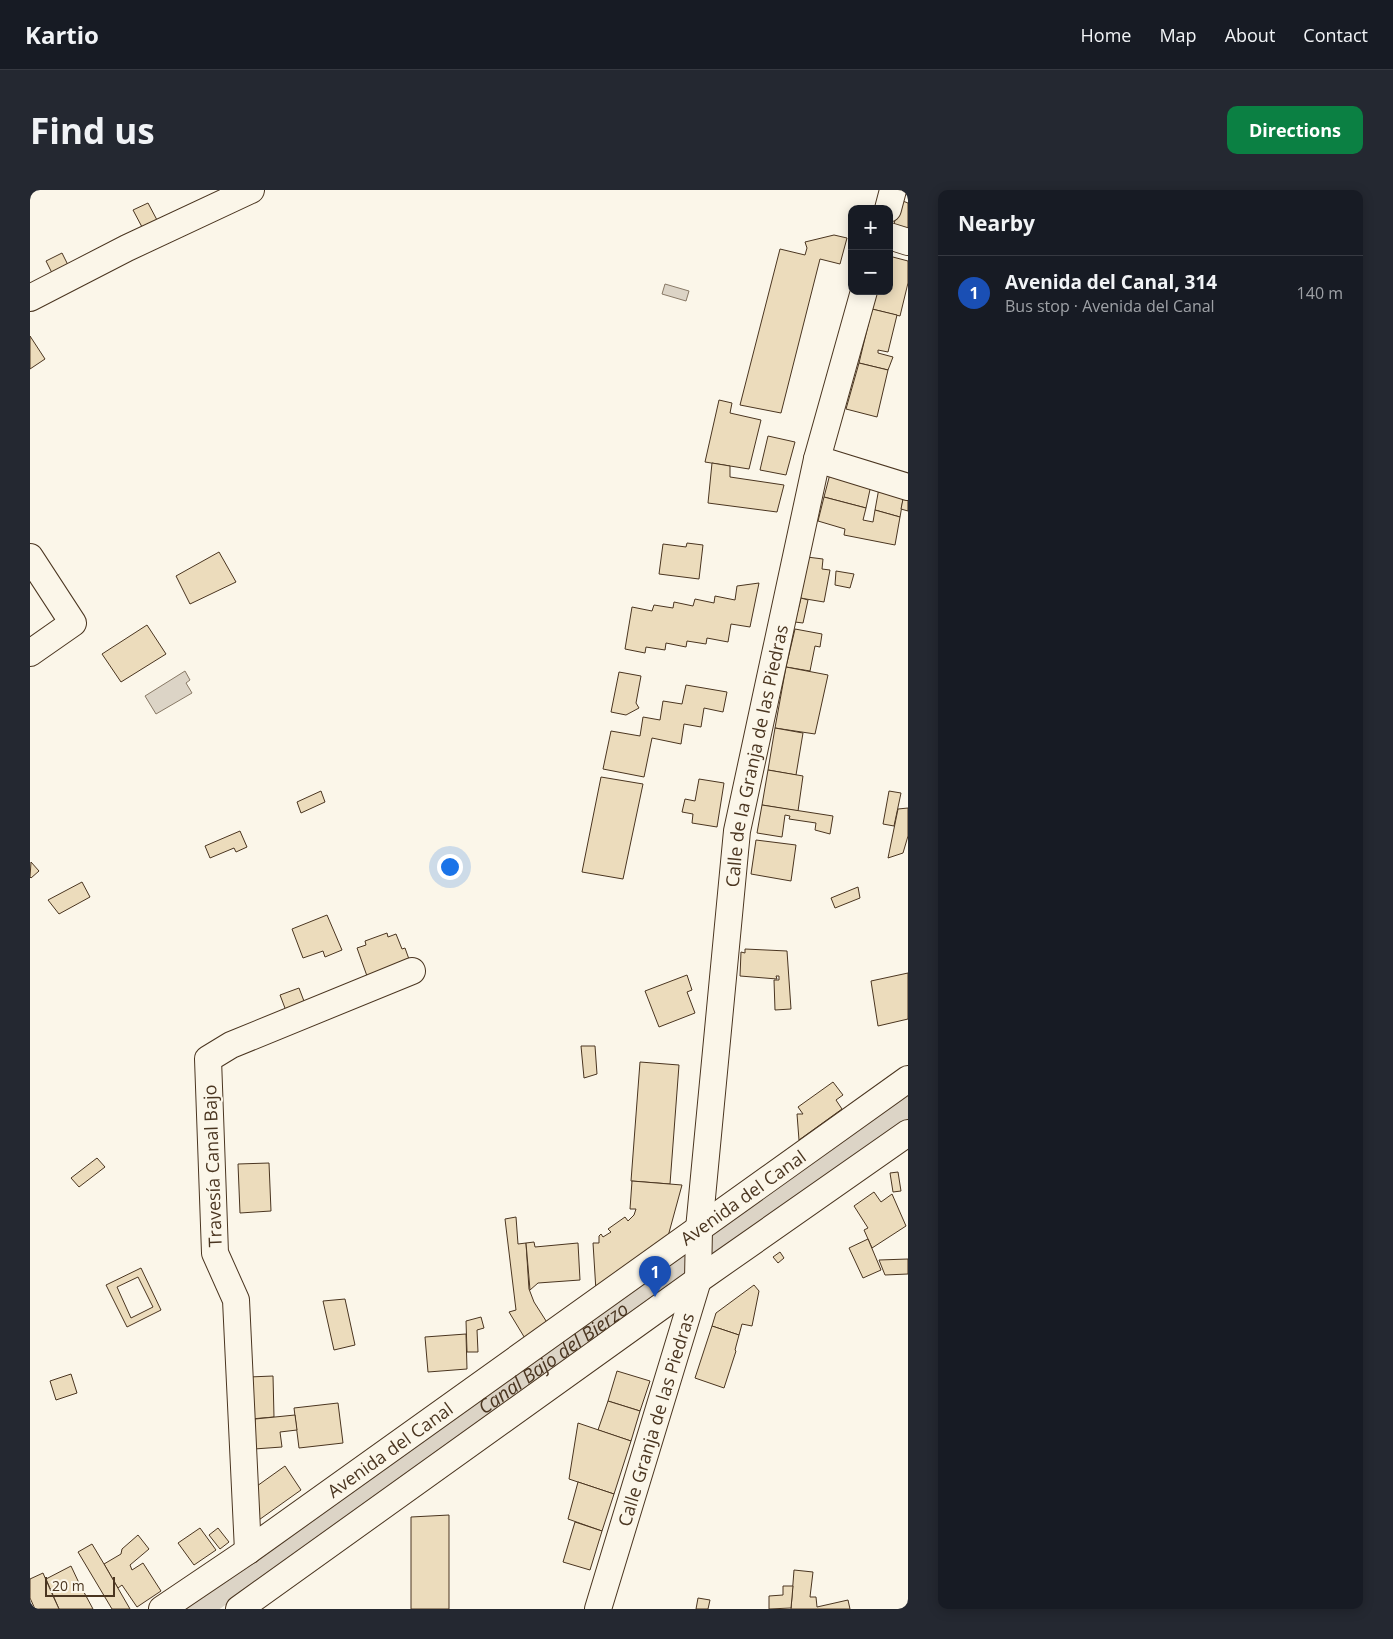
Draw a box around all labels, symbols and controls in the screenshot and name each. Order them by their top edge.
text: Kartio [25,18,99,51]
text: Home [1081,23,1131,47]
text: Map [1159,23,1197,47]
text: About [1225,23,1275,47]
text: Contact [1303,23,1368,47]
button: Directions [1227,106,1363,154]
text: Find us [30,107,155,154]
map controls [848,205,893,295]
button: + [848,205,893,250]
text: Nearby [958,209,1035,237]
button: − [848,250,893,295]
text: Avenida del Canal, 314 [1005,269,1217,295]
text: 1 [969,282,979,304]
text: 140 m [1297,282,1343,304]
text: Bus stop · Avenida del Canal [1005,295,1215,317]
street label: Calle de la Granja de las Piedras [720,622,793,888]
your location [437,854,463,880]
street label: Travesía Canal Bajo [197,1084,227,1248]
street label: Avenida del Canal [675,1144,810,1250]
pin: 1 [639,1256,671,1297]
water label: Canal Bajo del Bierzo [473,1296,634,1420]
street label: Calle Granja de las Piedras [612,1310,699,1529]
street label: Avenida del Canal [322,1396,457,1503]
scale bar [45,1574,115,1597]
text: 20 m [52,1576,85,1595]

